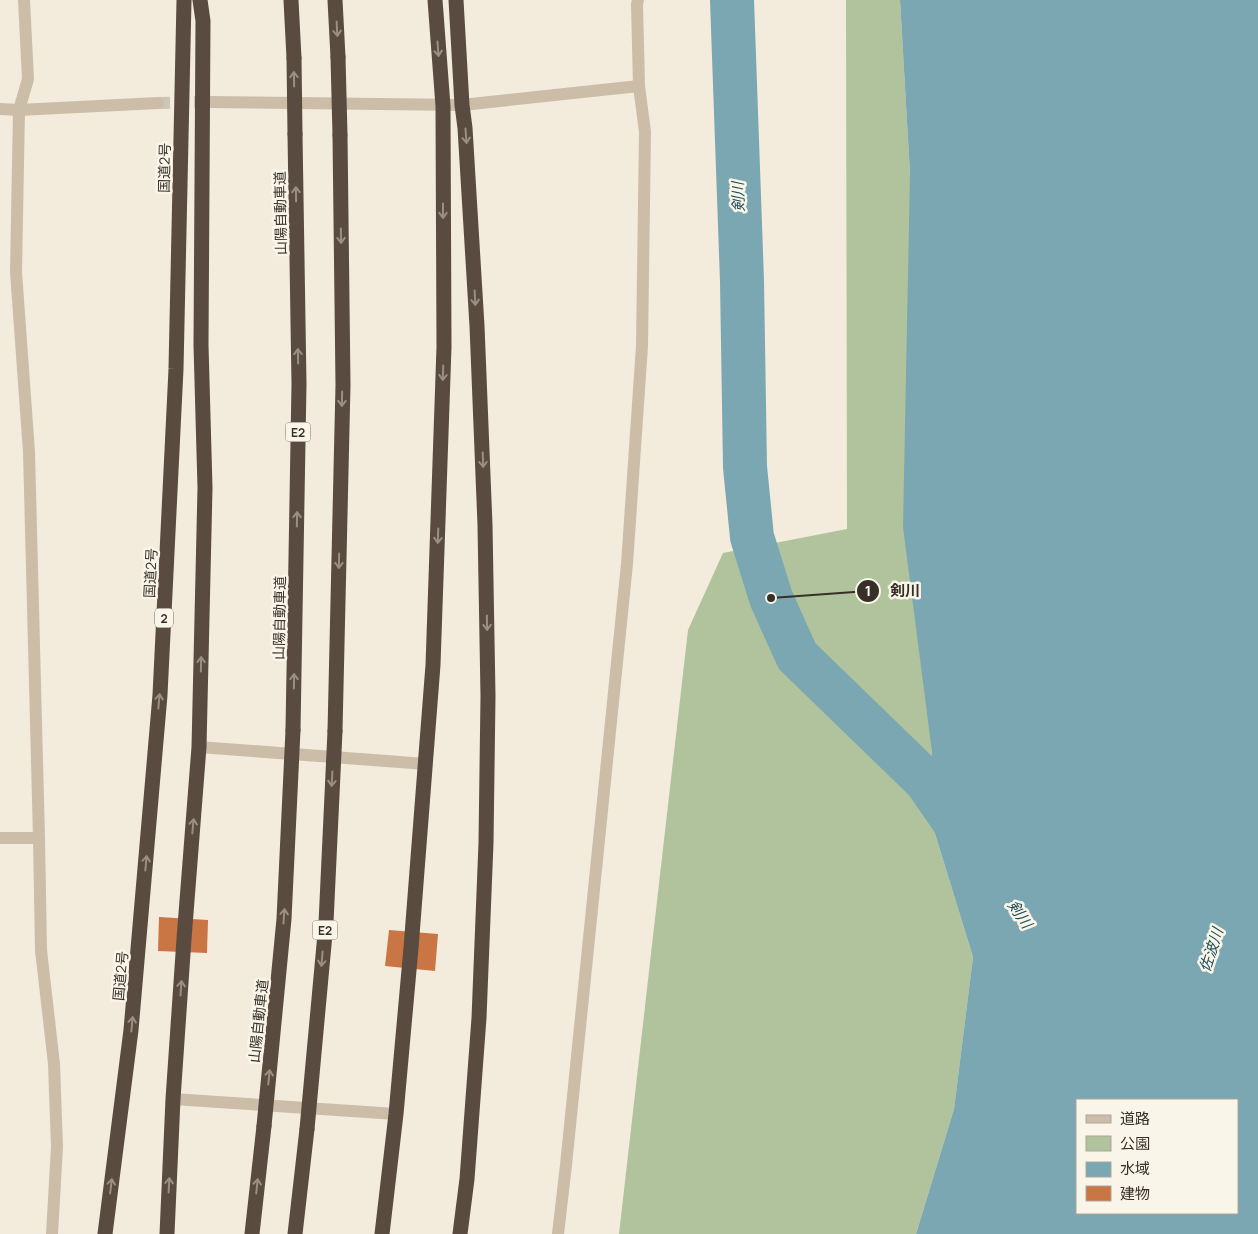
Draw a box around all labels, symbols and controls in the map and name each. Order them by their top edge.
one-way arrow [332,20,341,36]
one-way arrow [434,40,443,56]
one-way arrow [289,71,299,88]
one-way arrow [461,128,470,144]
street label: 国道2号 [154,143,174,193]
street label: 山陽自動車道 [270,171,290,255]
water label: 剣川 [727,180,749,212]
one-way arrow [291,186,301,202]
one-way arrow [438,202,448,219]
one-way arrow [336,228,346,244]
one-way arrow [471,290,480,306]
one-way arrow [294,349,303,365]
one-way arrow [438,365,448,381]
one-way arrow [338,391,347,407]
road number: E2 [286,422,310,442]
one-way arrow [478,452,487,468]
one-way arrow [292,511,302,528]
one-way arrow [433,528,443,544]
street label: 国道2号 [139,548,161,598]
one-way arrow [334,553,343,569]
street label: 山陽自動車道 [269,576,289,660]
callout: 剣川 [855,576,930,606]
text: 1 [865,580,871,601]
text: 剣川 [890,580,920,601]
road number: 2 [155,608,173,628]
one-way arrow [482,614,492,631]
one-way arrow [197,656,206,672]
one-way arrow [289,674,299,690]
one-way arrow [155,693,164,709]
one-way arrow [328,771,337,787]
one-way arrow [188,818,198,834]
one-way arrow [141,855,150,871]
water label: 剣川 [1003,896,1038,934]
one-way arrow [280,908,289,924]
road number: E2 [312,920,338,940]
water label: 佐波川 [1194,923,1229,975]
street label: 国道2号 [108,950,132,1002]
one-way arrow [318,951,327,967]
street label: 山陽自動車道 [244,978,272,1064]
one-way arrow [176,980,185,996]
one-way arrow [127,1017,137,1033]
one-way arrow [264,1070,273,1086]
legend [1076,1099,1238,1214]
text: 道路 [1120,1108,1150,1129]
text: 公園 [1120,1133,1150,1154]
text: 水域 [1120,1158,1150,1179]
one-way arrow [106,1178,116,1194]
one-way arrow [165,1178,174,1194]
one-way arrow [252,1178,262,1194]
text: 建物 [1120,1183,1150,1204]

